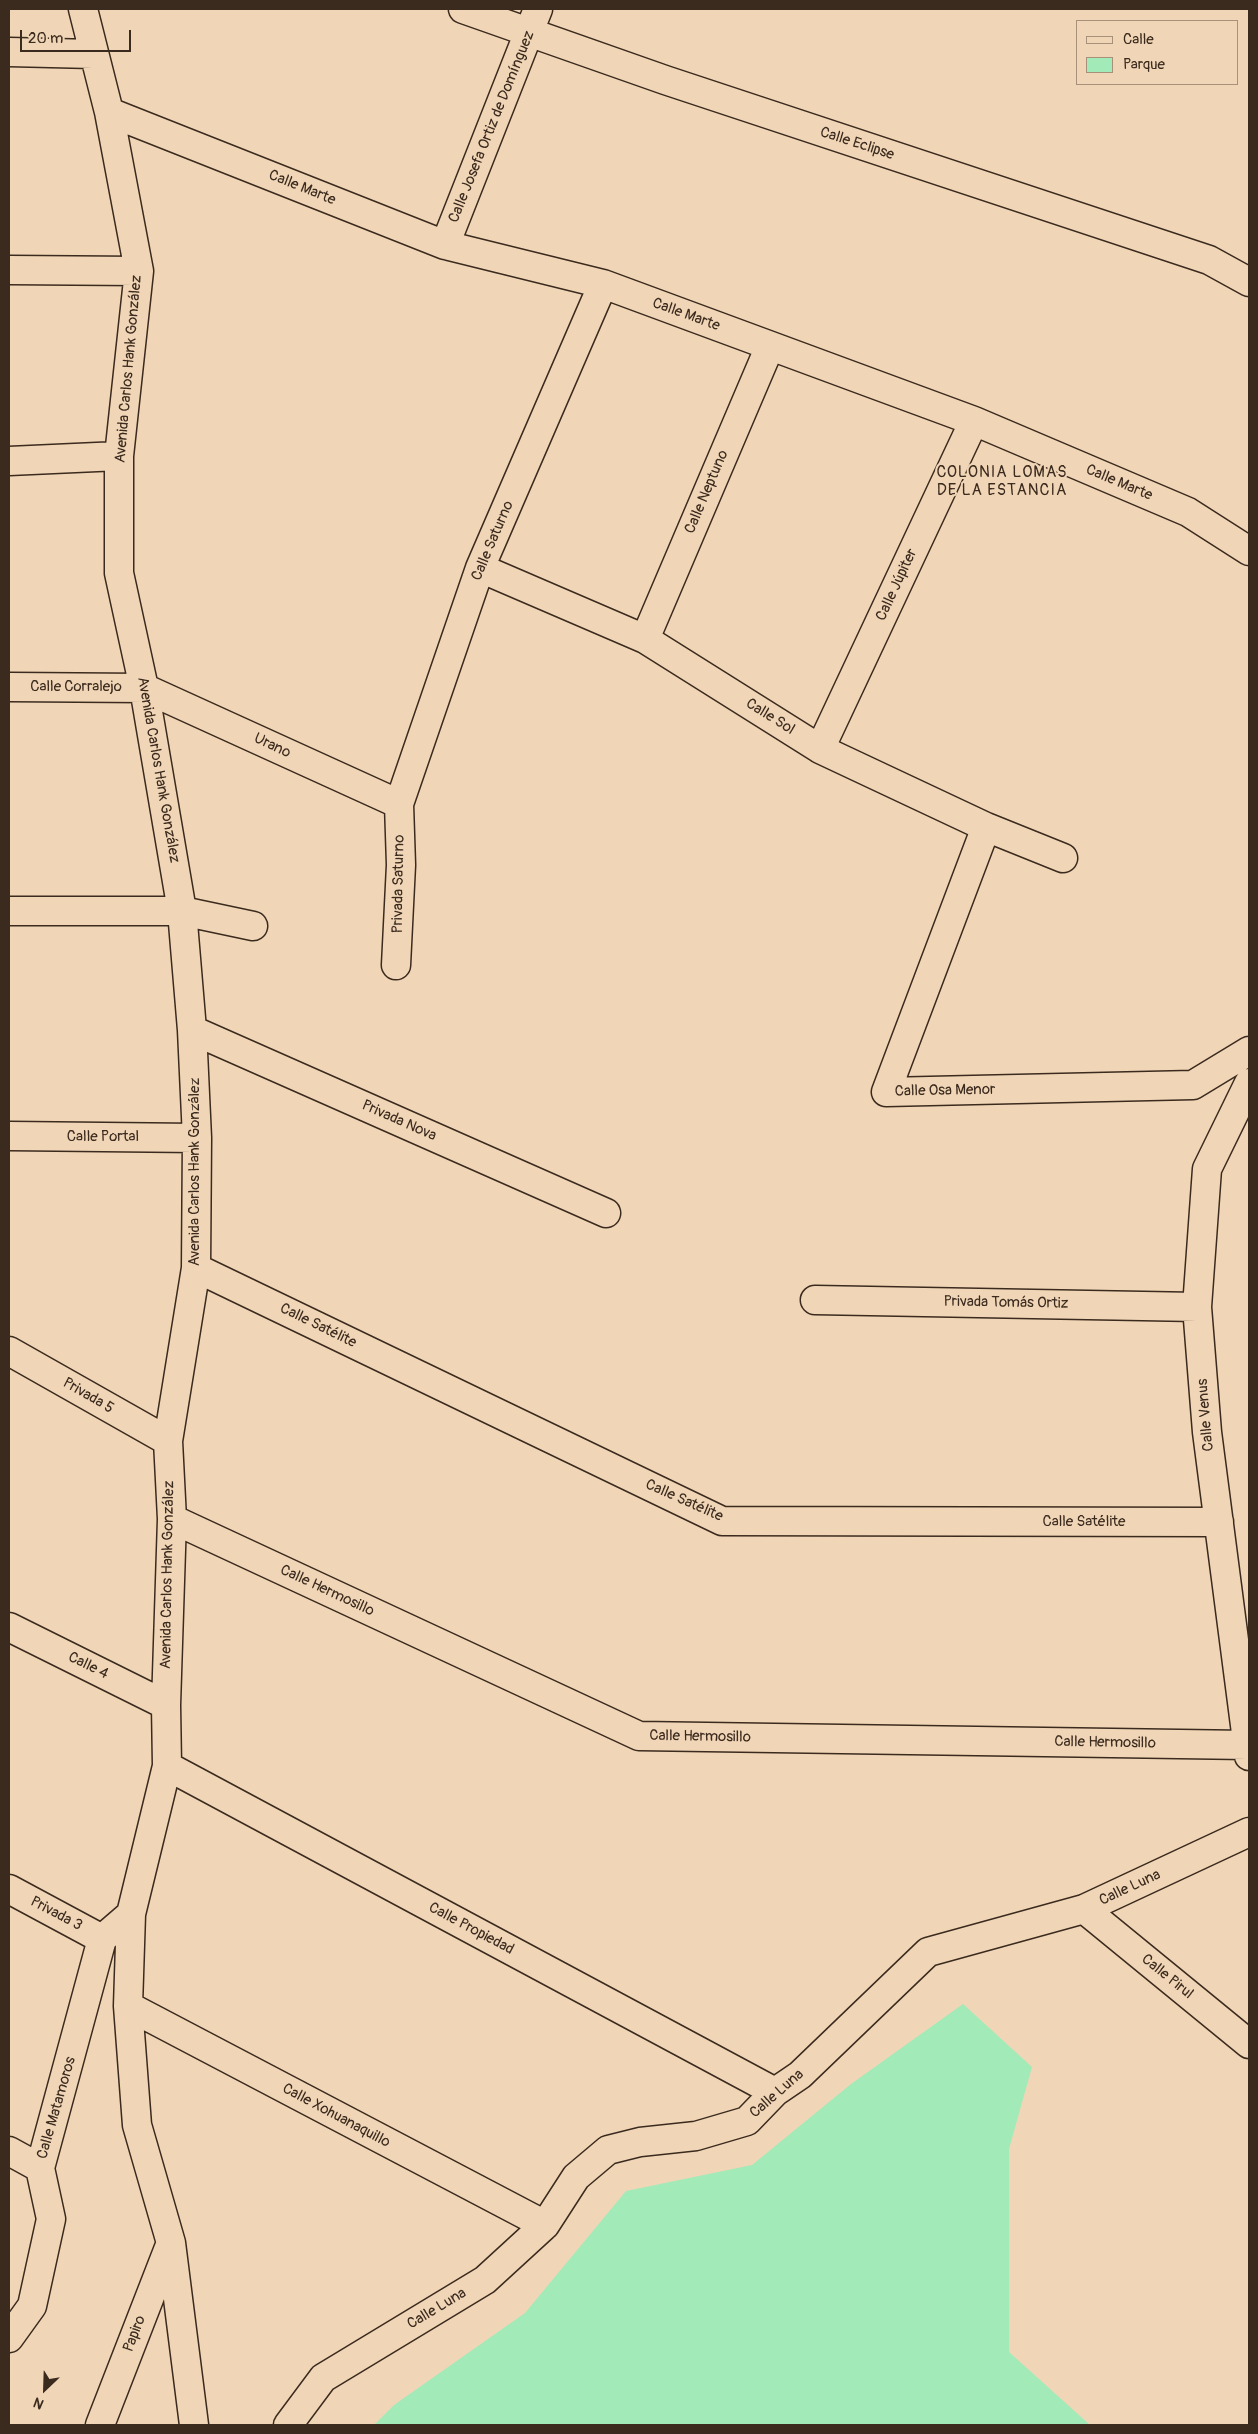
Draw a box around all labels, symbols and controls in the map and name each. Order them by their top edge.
scale bar [22,20,134,52]
legend [1076,20,1238,85]
street label: Calle Josefa Ortiz de Domínguez [445,28,539,226]
text: 20 m [28,29,63,48]
text: Calle [1123,30,1154,49]
text: Parque [1123,55,1165,74]
street label: Calle Eclipse [818,124,896,164]
street label: Calle Marte [266,166,338,210]
street label: Avenida Carlos Hank González [112,274,146,464]
street label: Calle Marte [650,294,722,336]
street label: Calle Neptuno [681,447,733,537]
street label: Calle Marte [1083,461,1155,505]
district label: COLONIA LOMAS DE LA ESTANCIA [935,463,1069,501]
street label: Calle Saturno [468,498,518,584]
street label: Calle Júpiter [872,546,922,624]
street label: Avenida Carlos Hank González [133,676,183,864]
street label: Calle Corralejo [30,678,122,696]
street label: Calle Sol [742,695,798,739]
street label: Urano [251,730,293,762]
street label: Privada Saturno [389,834,409,934]
street label: Avenida Carlos Hank González [186,1078,204,1266]
street label: Calle Osa Menor [895,1081,995,1101]
street label: Privada Nova [359,1097,439,1145]
street label: Calle Portal [67,1128,139,1146]
street label: Privada Tomás Ortiz [943,1293,1069,1313]
street label: Calle Satélite [277,1300,359,1352]
street label: Privada 5 [59,1374,117,1418]
street label: Calle Venus [1194,1378,1218,1452]
street label: Calle Satélite [642,1476,726,1526]
street label: Avenida Carlos Hank González [157,1481,179,1669]
street label: Calle Satélite [1043,1513,1125,1531]
street label: Calle Hermosillo [277,1561,377,1621]
street label: Calle 4 [65,1649,111,1683]
street label: Calle Hermosillo [649,1727,751,1747]
street label: Calle Hermosillo [1054,1733,1156,1753]
street label: Calle Luna [1097,1866,1163,1910]
street label: Privada 3 [27,1893,85,1935]
street label: Calle Propiedad [425,1899,517,1959]
street label: Calle Pirul [1137,1951,1197,2003]
street label: Calle Matamoros [34,2055,80,2161]
street label: Calle Luna [746,2066,808,2122]
street label: Calle Xohuanaquillo [279,2080,393,2152]
street label: Calle Luna [404,2284,470,2334]
street label: Papiro [120,2313,150,2355]
north arrow [20,2364,70,2414]
text: N [31,2393,46,2413]

